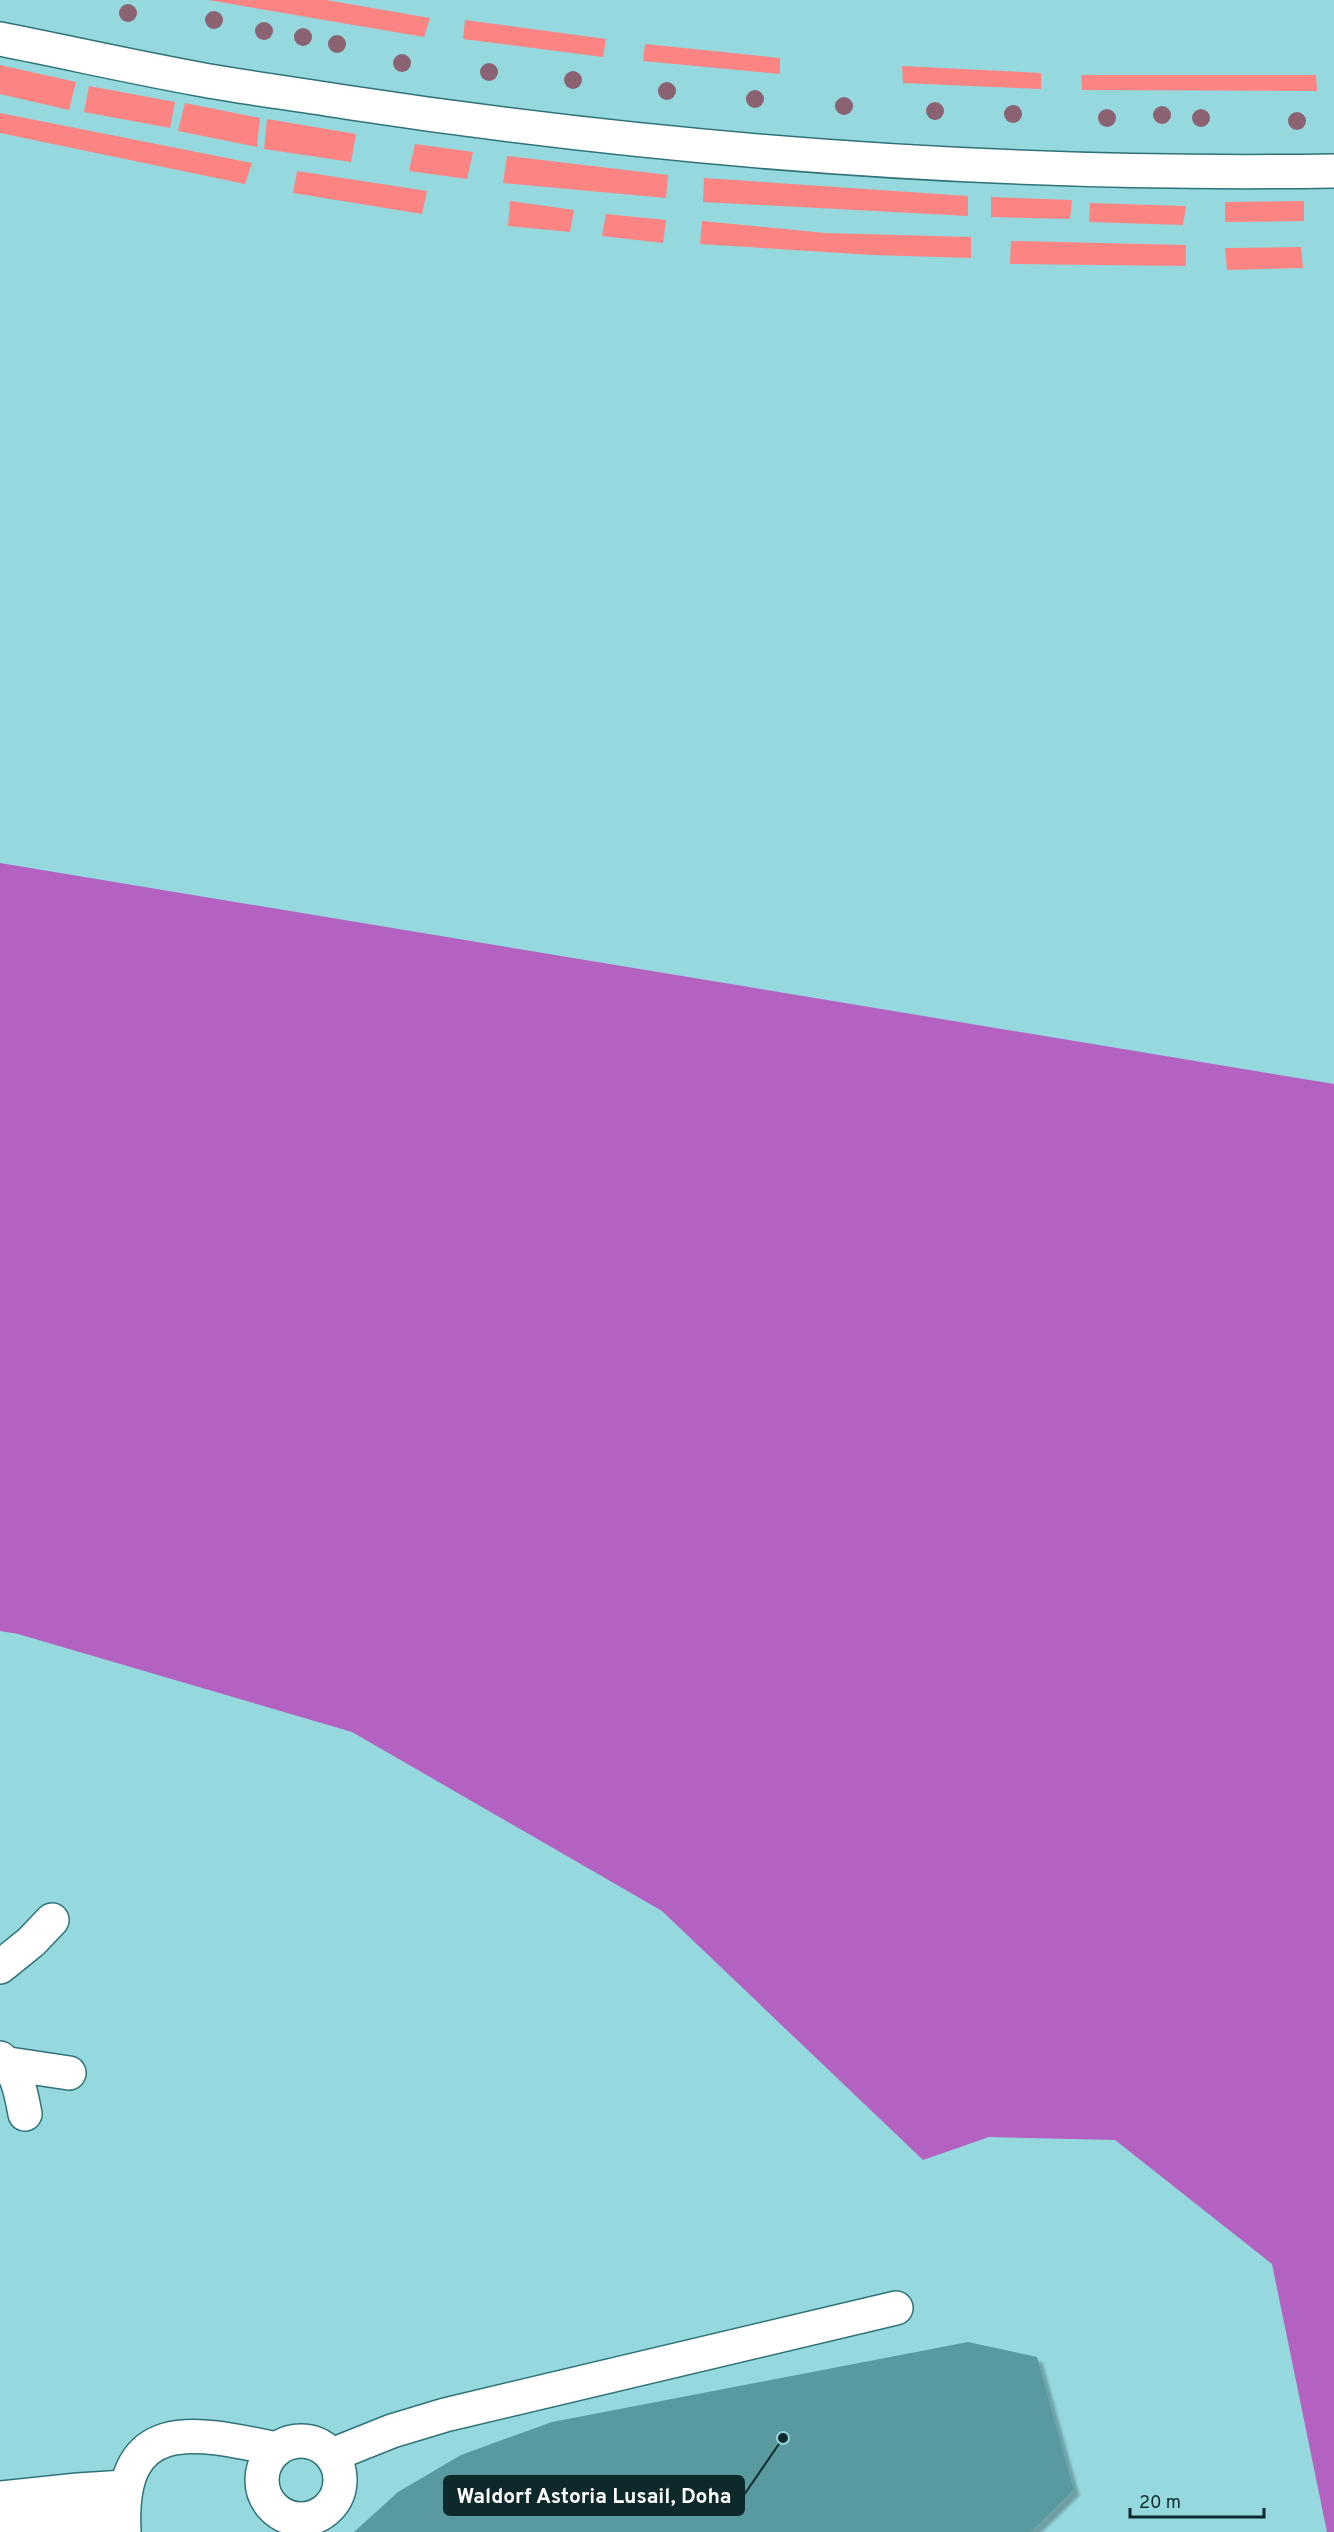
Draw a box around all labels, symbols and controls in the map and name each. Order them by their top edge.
callout: Waldorf Astoria Lusail, Doha [444,2476,744,2515]
scale bar [1130,2481,1264,2519]
text: Waldorf Astoria Lusail, Doha [456,2484,732,2511]
text: 20 m [1139,2492,1181,2515]

